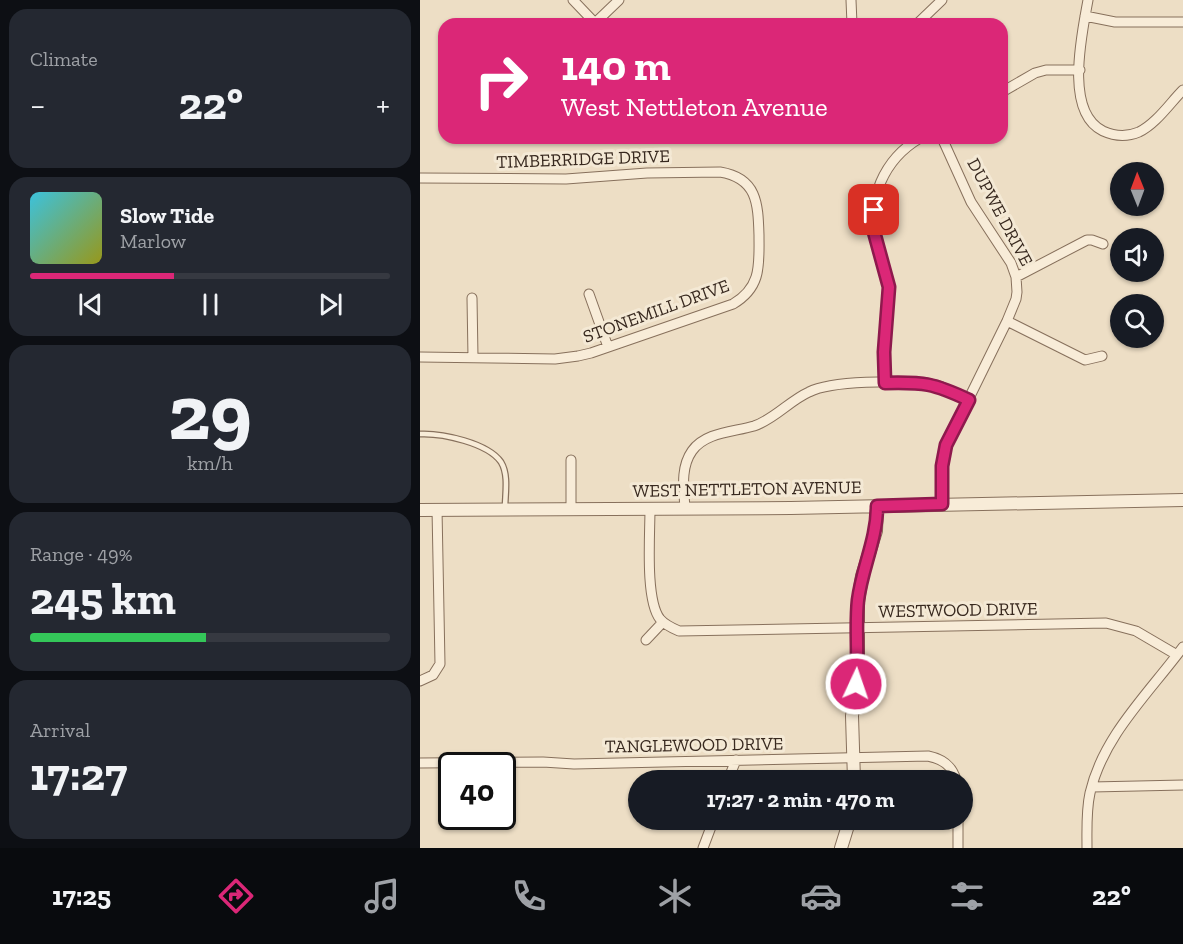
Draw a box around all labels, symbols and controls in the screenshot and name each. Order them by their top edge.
text: 140 m [561,40,671,91]
icon: right [462,42,540,120]
text: Climate [30,47,98,71]
text: 22° [178,77,243,131]
text: − [30,85,45,124]
text: + [376,85,390,124]
text: West Nettleton Avenue [561,91,828,123]
street label: TIMBERRIDGE DRIVE [496,145,670,173]
street label: DUPWE DRIVE [962,154,1038,270]
north arrow [1110,162,1164,216]
map controls [1110,162,1164,348]
pin [848,184,899,235]
icon: arrive [857,193,890,226]
text: Slow Tide [120,202,214,229]
button: sound [1110,228,1164,282]
text: Marlow [120,229,186,253]
street label: STONEMILL DRIVE [580,274,732,348]
icon: previous [74,288,107,321]
icon: pause [194,288,227,321]
icon: next [314,288,347,321]
button: search [1110,294,1164,348]
text: 29 [168,365,252,459]
text: km/h [187,451,233,475]
street label: WEST NETTLETON AVENUE [632,476,862,502]
text: Range · 49% [30,542,132,566]
text: 245 km [30,572,176,626]
street label: WESTWOOD DRIVE [878,598,1038,622]
position arrow [824,652,888,716]
text: Arrival [30,718,90,742]
street label: TANGLEWOOD DRIVE [605,732,783,758]
text: 17:27 [30,748,127,802]
speed limit sign: 40 [438,752,516,830]
text: 17:27 · 2 min · 470 m [707,786,894,813]
icon: directions [215,875,257,917]
icon: music [361,875,403,917]
icon: phone [508,875,550,917]
icon: climate [654,875,696,917]
icon: car [800,875,842,917]
icon: filters [946,875,988,917]
text: 17:25 [52,880,111,912]
text: 22° [1092,880,1131,912]

